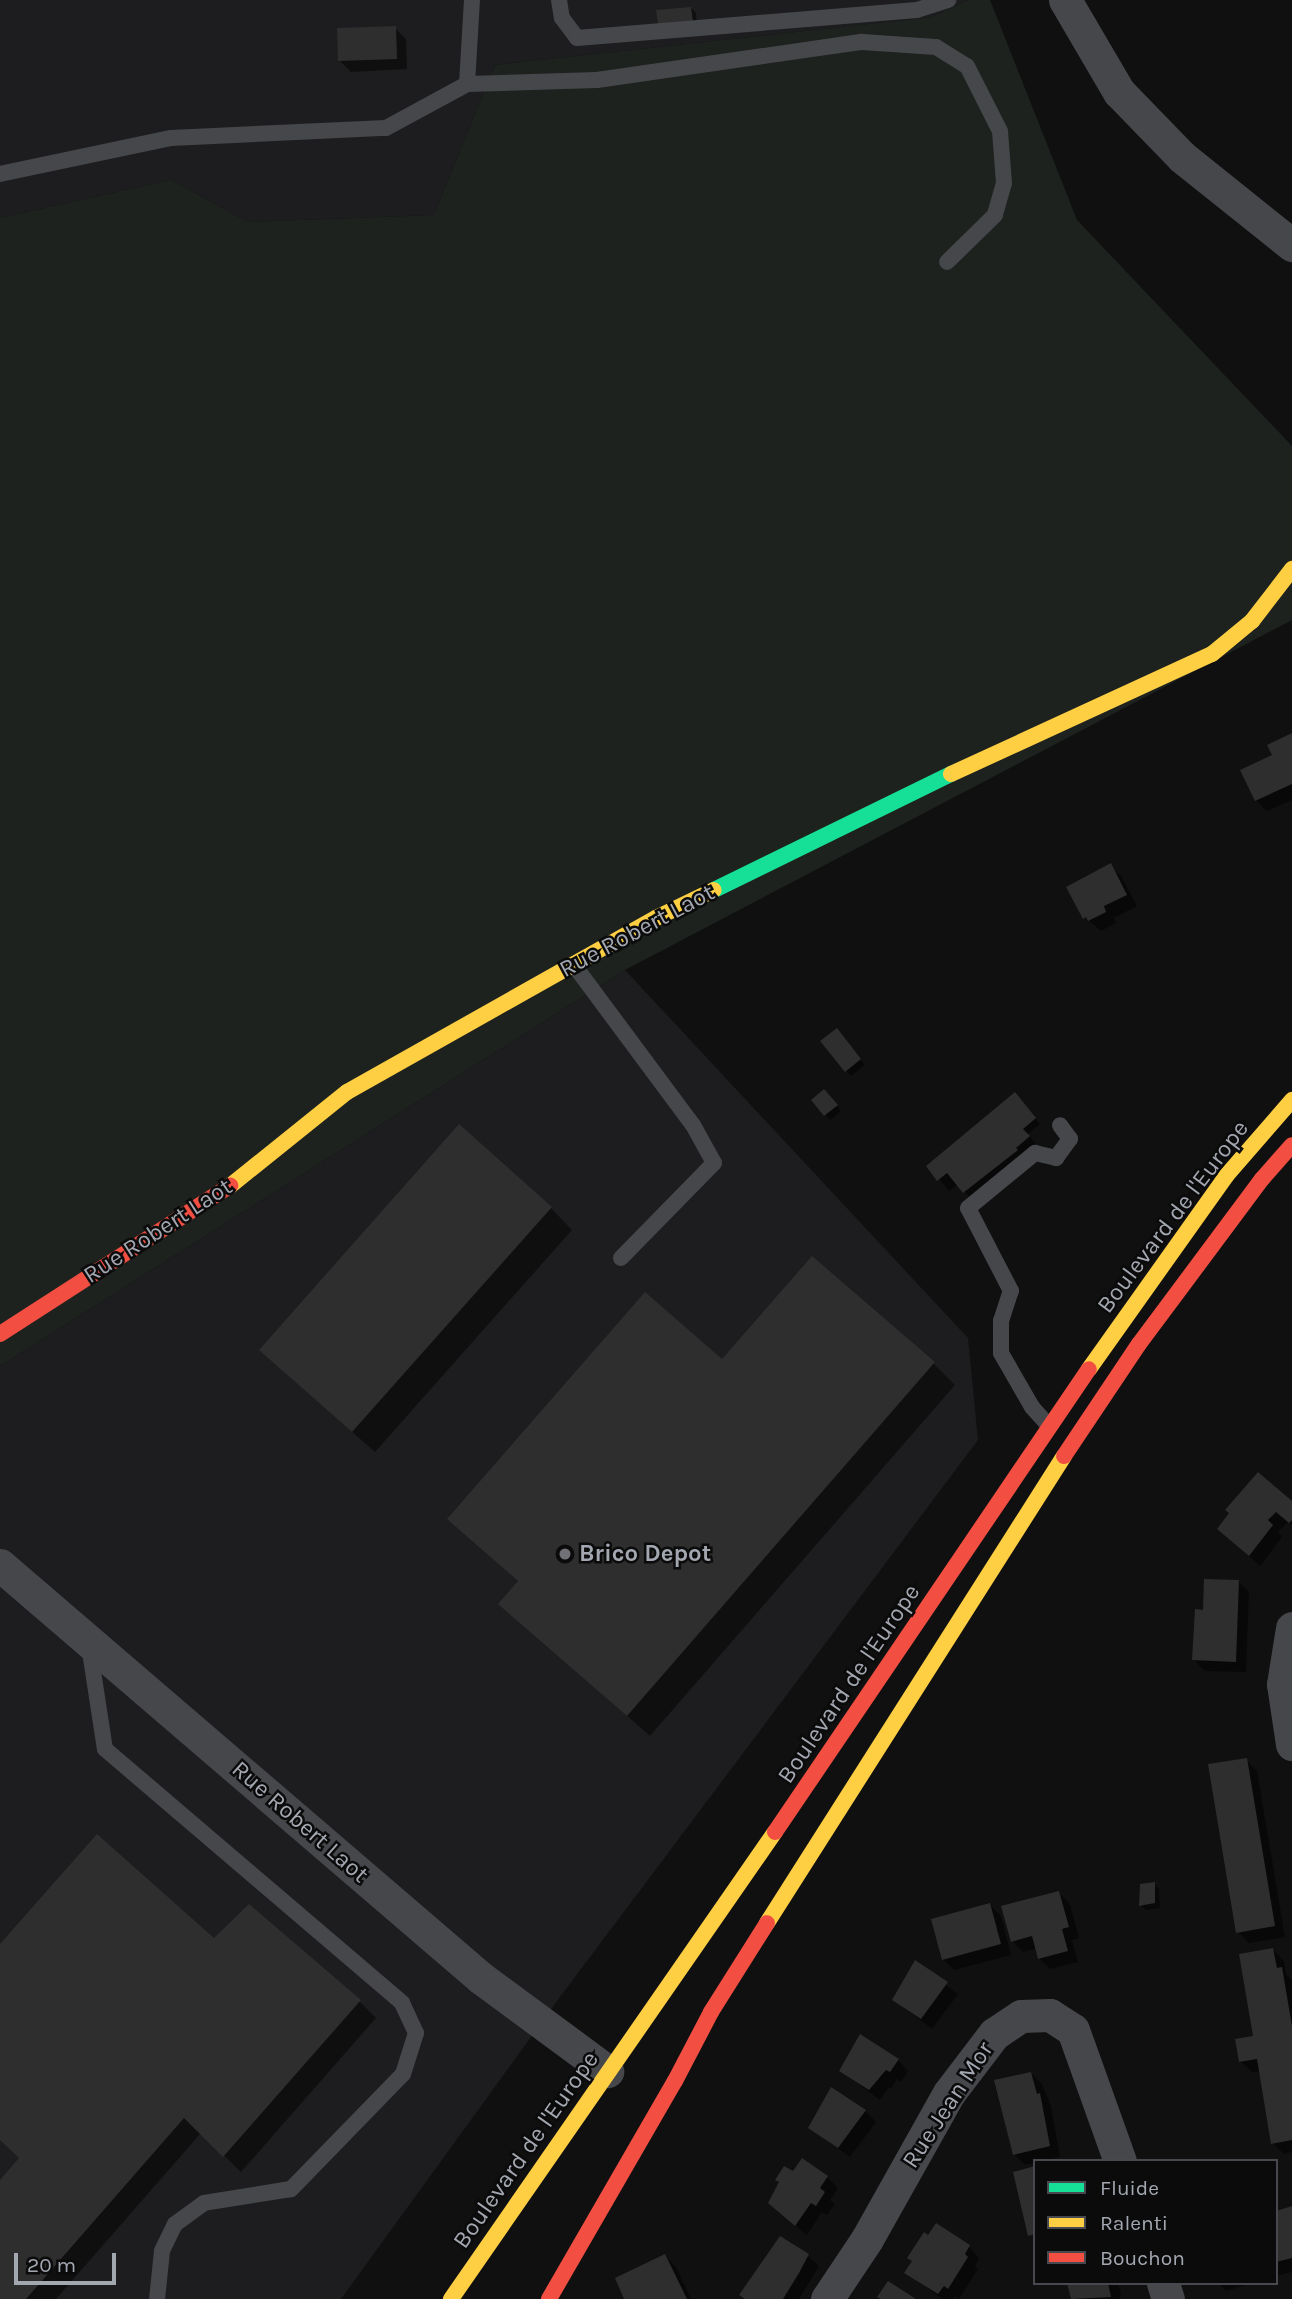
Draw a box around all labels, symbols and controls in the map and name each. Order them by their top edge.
street label: Rue Robert Laot [554,878,720,984]
street label: Boulevard de l'Europe [1091,1115,1255,1319]
street label: Rue Robert Laot [78,1172,238,1290]
place label: Brico Depot [579,1540,711,1568]
marker: Brico Depot [557,1546,573,1562]
street label: Boulevard de l'Europe [772,1579,926,1789]
street label: Rue Robert Laot [226,1755,374,1889]
street label: Rue Jean Mor [896,2036,1000,2174]
street label: Boulevard de l'Europe [447,2046,605,2254]
legend [1033,2159,1278,2285]
text: Fluide [1100,2176,1159,2200]
text: Ralenti [1100,2211,1168,2235]
scale bar [18,2240,119,2284]
text: Bouchon [1100,2246,1185,2270]
text: 20 m [27,2253,76,2277]

